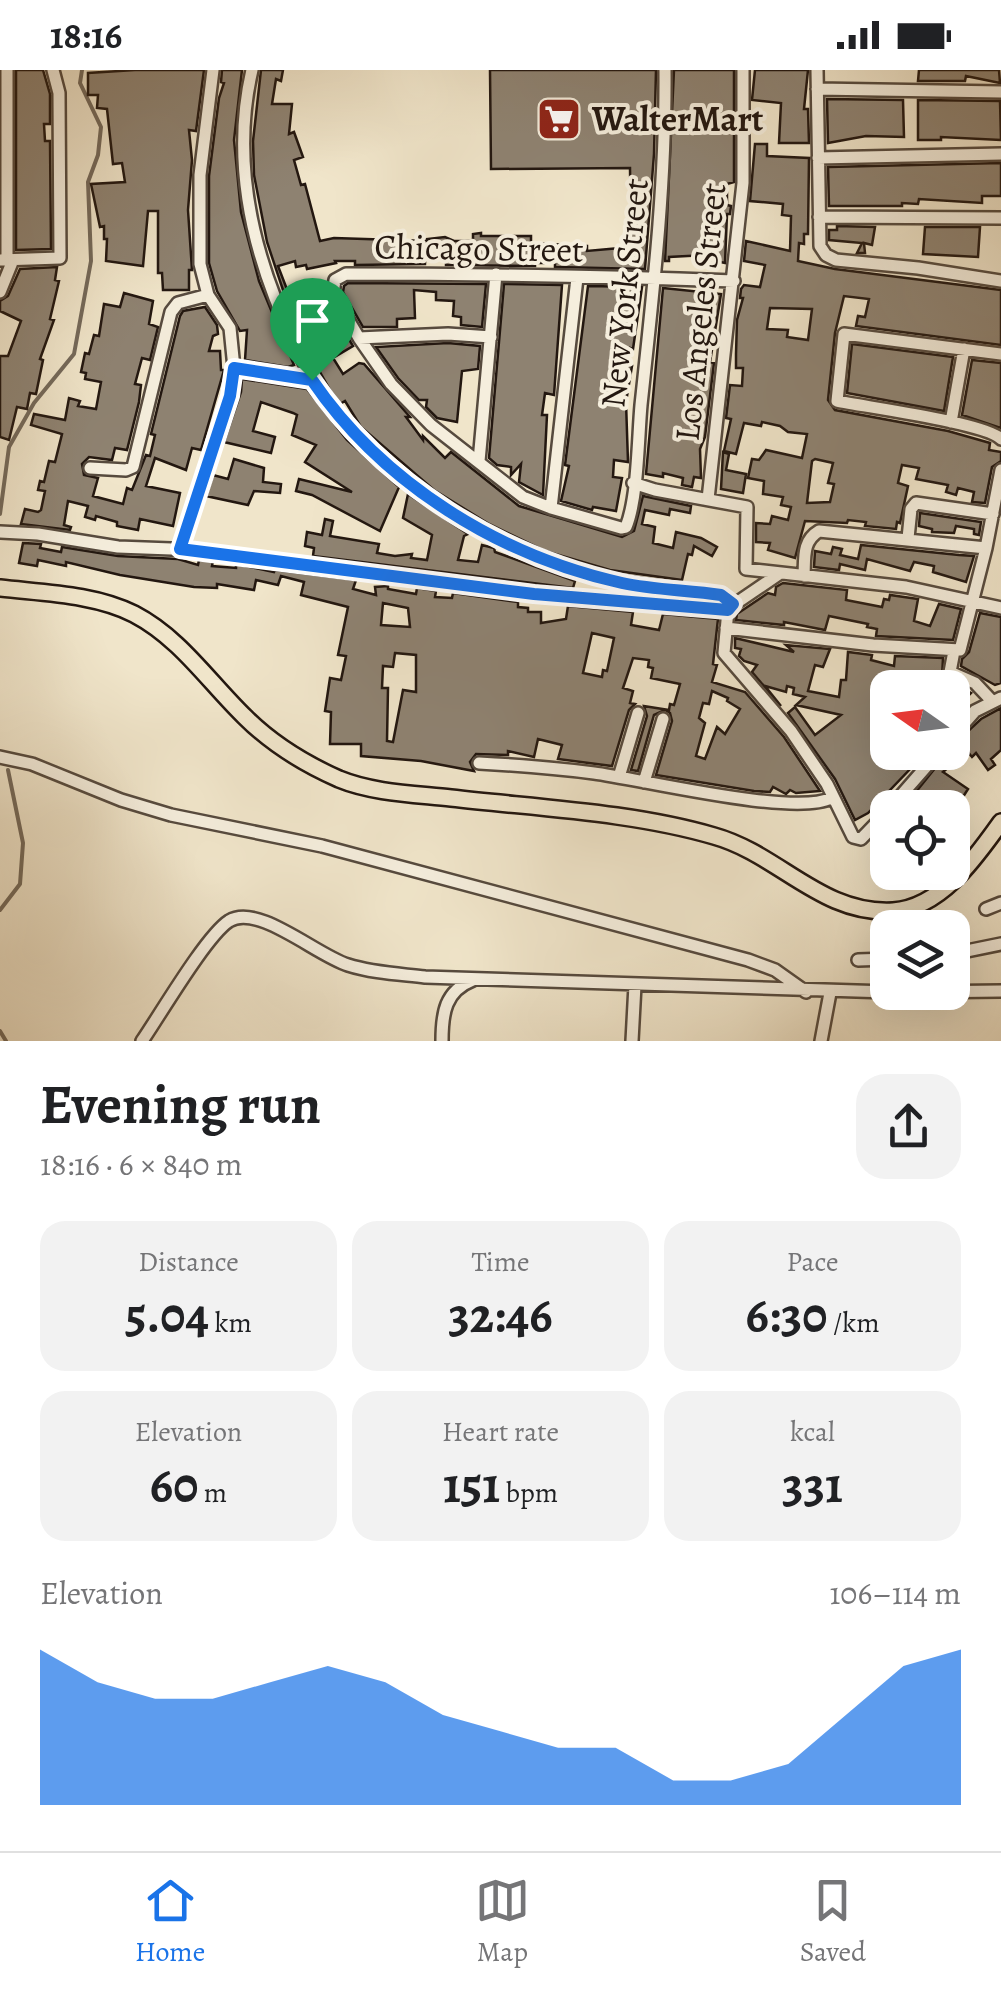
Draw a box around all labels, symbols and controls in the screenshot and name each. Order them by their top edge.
text: 18:16 [50,9,122,61]
place label: WalterMart [591,95,764,143]
supermarket icon: WalterMart [536,96,582,142]
street label: New York Street [588,176,660,410]
street label: Los Angeles Street [663,180,737,444]
street label: Chicago Street [374,222,584,274]
pin [270,278,355,381]
icon: arrive [285,293,340,348]
north arrow [870,670,970,770]
map controls [870,670,970,1010]
button: locate [870,790,970,890]
button: layers [870,910,970,1010]
text: Evening run [40,1067,321,1142]
button: share [856,1074,961,1179]
text: 18:16 · 6 × 840 m [40,1142,243,1186]
text: Distance [138,1243,239,1281]
text: Time [471,1243,530,1281]
text: Pace [787,1243,838,1281]
text: 5.04 [125,1281,209,1349]
text: 32:46 [448,1281,553,1349]
text: 6:30 [746,1281,827,1349]
text: km [209,1304,252,1342]
text: /km [827,1304,879,1342]
text: Elevation [135,1413,242,1451]
text: Heart rate [442,1413,559,1451]
text: kcal [790,1413,835,1451]
text: 60 [150,1451,198,1519]
text: 151 [443,1451,500,1519]
text: 331 [782,1451,843,1519]
text: m [198,1474,227,1512]
text: bpm [500,1474,558,1512]
text: Elevation [40,1571,163,1615]
text: 106–114 m [829,1571,961,1615]
tab: Home [135,1873,205,1971]
tab: Map [475,1873,530,1971]
tab: Saved [800,1873,866,1971]

